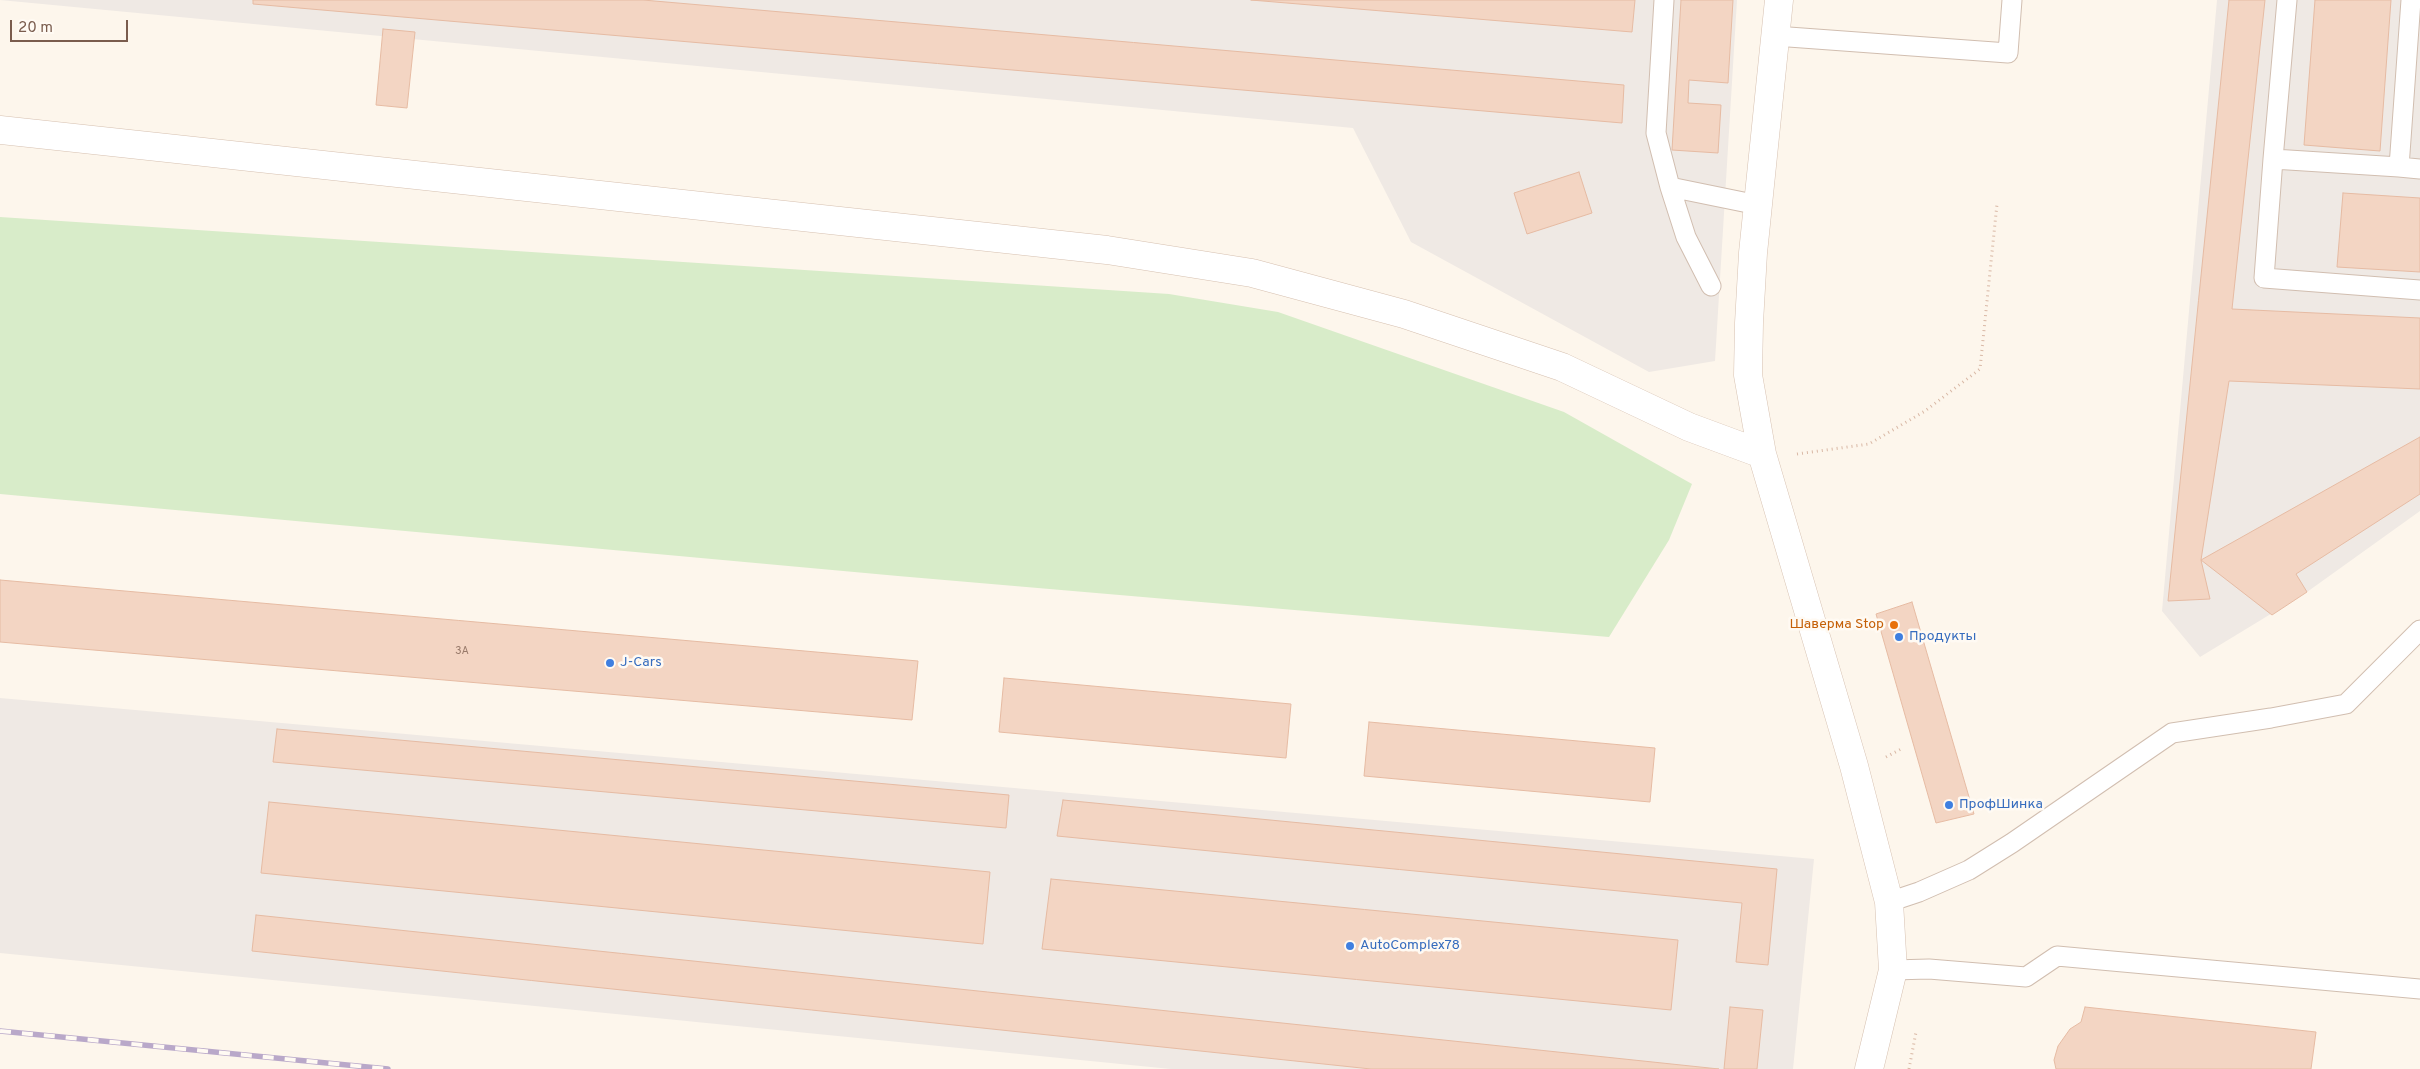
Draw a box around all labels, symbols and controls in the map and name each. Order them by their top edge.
scale bar [12,10,130,42]
text: 20 m [18,19,53,38]
place label: Шаверма Stop [1790,617,1884,633]
marker: Шаверма Stop [1888,619,1900,631]
place label: Продукты [1909,629,1976,645]
marker: Продукты [1893,631,1905,643]
house number: 3А [455,645,469,659]
place label: J-Cars [620,655,662,671]
marker: J-Cars [604,657,616,669]
place label: ПрофШинка [1959,797,2043,813]
marker: ПрофШинка [1943,799,1955,811]
place label: AutoComplex78 [1360,938,1460,954]
marker: AutoComplex78 [1344,940,1356,952]

